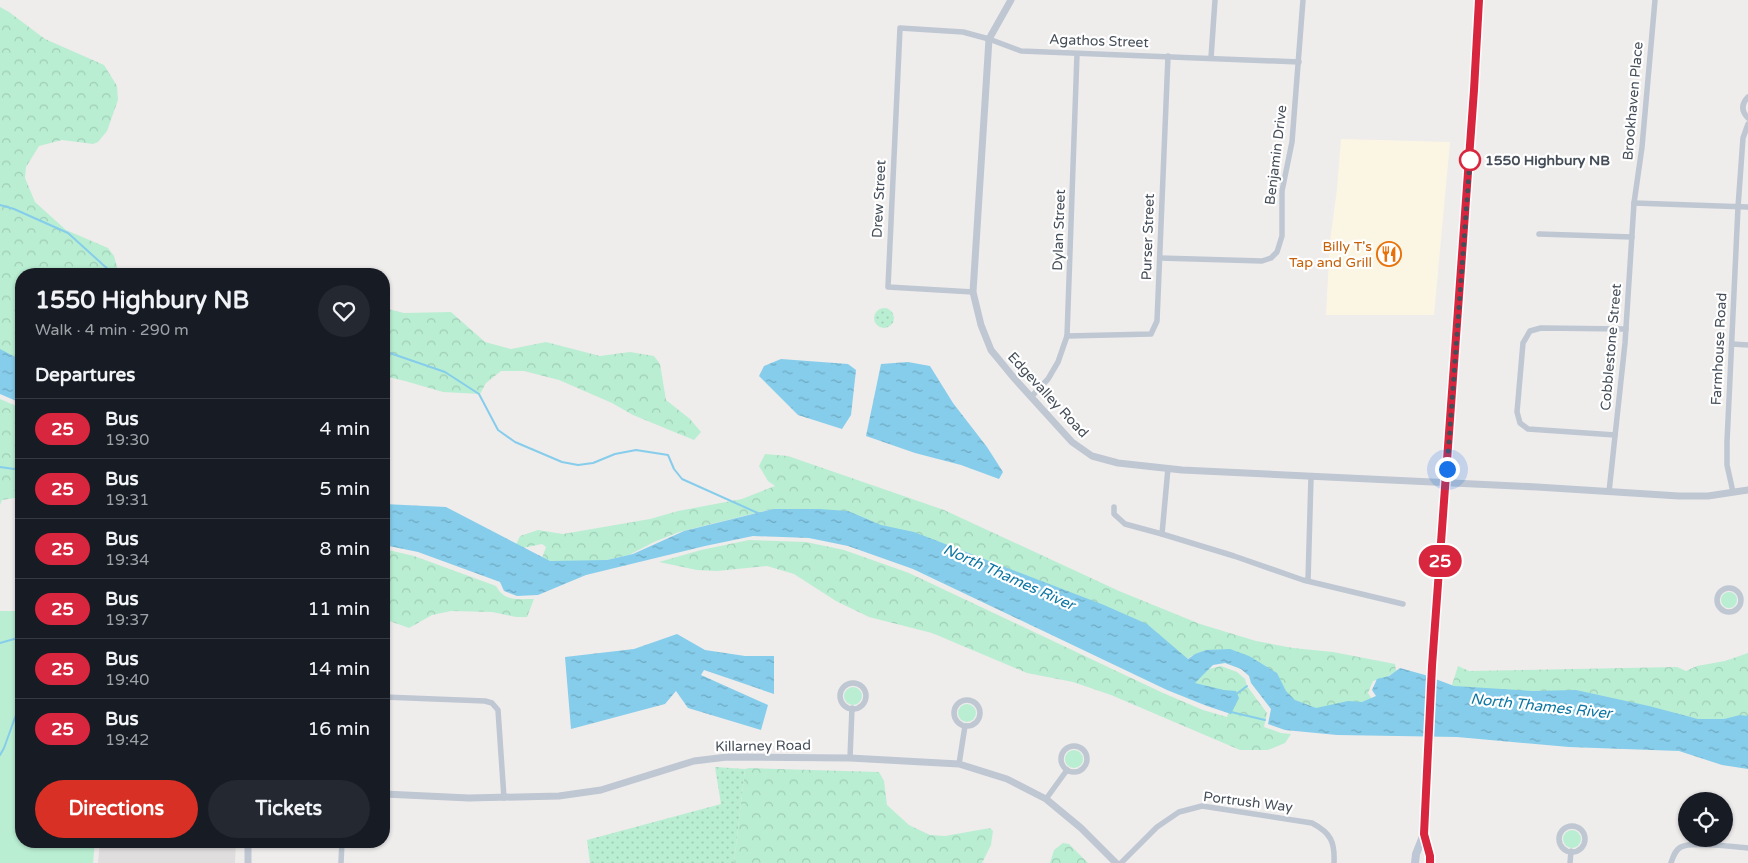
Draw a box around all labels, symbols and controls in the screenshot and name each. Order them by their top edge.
street label: Agathos Street [1049,31,1150,51]
street label: Brookhaven Place [1619,41,1647,161]
street label: Benjamin Drive [1261,104,1291,206]
marker: 1550 Highbury NB [1459,149,1481,171]
place label: 1550 Highbury NB [1485,152,1610,169]
street label: Drew Street [868,159,890,238]
street label: Dylan Street [1049,188,1069,271]
street label: Purser Street [1138,193,1158,281]
place label: Billy T's Tap and Grill [1289,238,1372,271]
restaurant icon: Billy T's Tap and Grill [1376,241,1402,267]
street label: Cobblestone Street [1597,282,1625,411]
button: heart [318,285,370,337]
text: 1550 Highbury NB [35,286,249,315]
street label: Farmhouse Road [1708,292,1730,406]
text: Walk · 4 min · 290 m [35,320,189,340]
street label: Edgevalley Road [1004,349,1092,441]
text: Departures [35,364,135,386]
text: Bus [105,408,139,430]
text: 25 [51,418,74,440]
text: 4 min [319,418,370,440]
text: 19:30 [105,430,149,450]
your location [1435,457,1460,482]
text: Bus [105,468,139,490]
text: 25 [51,478,74,500]
text: 5 min [319,478,370,500]
text: 19:31 [105,490,149,510]
text: Bus [105,528,139,550]
text: 25 [51,538,74,560]
text: 8 min [319,538,370,560]
water label: North Thames River [941,540,1080,615]
line badge: 25 [1418,545,1462,577]
text: 19:34 [105,550,149,570]
text: 25 [1429,550,1451,572]
text: Bus [105,588,139,610]
text: 25 [51,598,74,620]
text: 11 min [307,598,370,620]
text: 19:37 [105,610,149,630]
text: Bus [105,648,139,670]
text: 25 [51,658,74,680]
text: 14 min [307,658,370,680]
text: 19:40 [105,670,149,690]
water label: North Thames River [1469,690,1615,723]
text: Bus [105,708,139,730]
text: 25 [51,718,74,740]
text: 16 min [307,718,370,740]
text: 19:42 [105,730,149,750]
street label: Killarney Road [715,737,811,755]
button: Directions [35,780,198,838]
button: Tickets [208,780,370,838]
street label: Portrush Way [1202,788,1294,816]
map controls [1678,792,1733,847]
button: locate [1678,792,1733,847]

